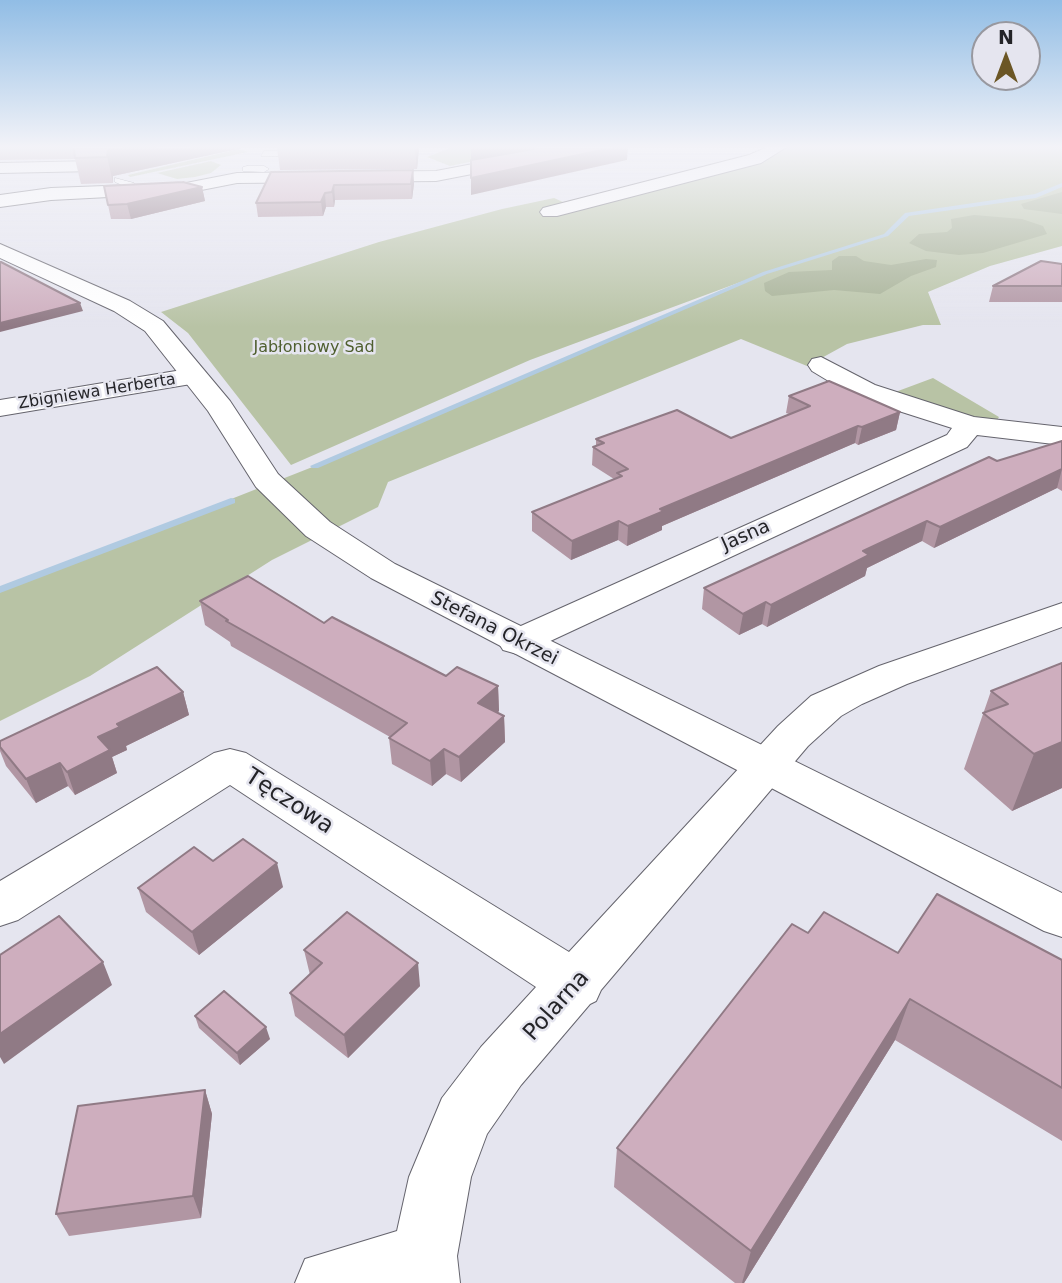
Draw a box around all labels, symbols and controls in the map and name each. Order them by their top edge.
north arrow [971,21,1041,91]
text: N [998,26,1014,48]
park label: Jabłoniowy Sad [253,338,375,358]
street label: Zbigniewa Herberta [17,370,177,414]
street label: Jasna [718,515,774,557]
street label: Stefana Okrzei [426,587,562,671]
street label: Tęczowa [240,763,338,841]
street label: Polarna [518,965,596,1047]

